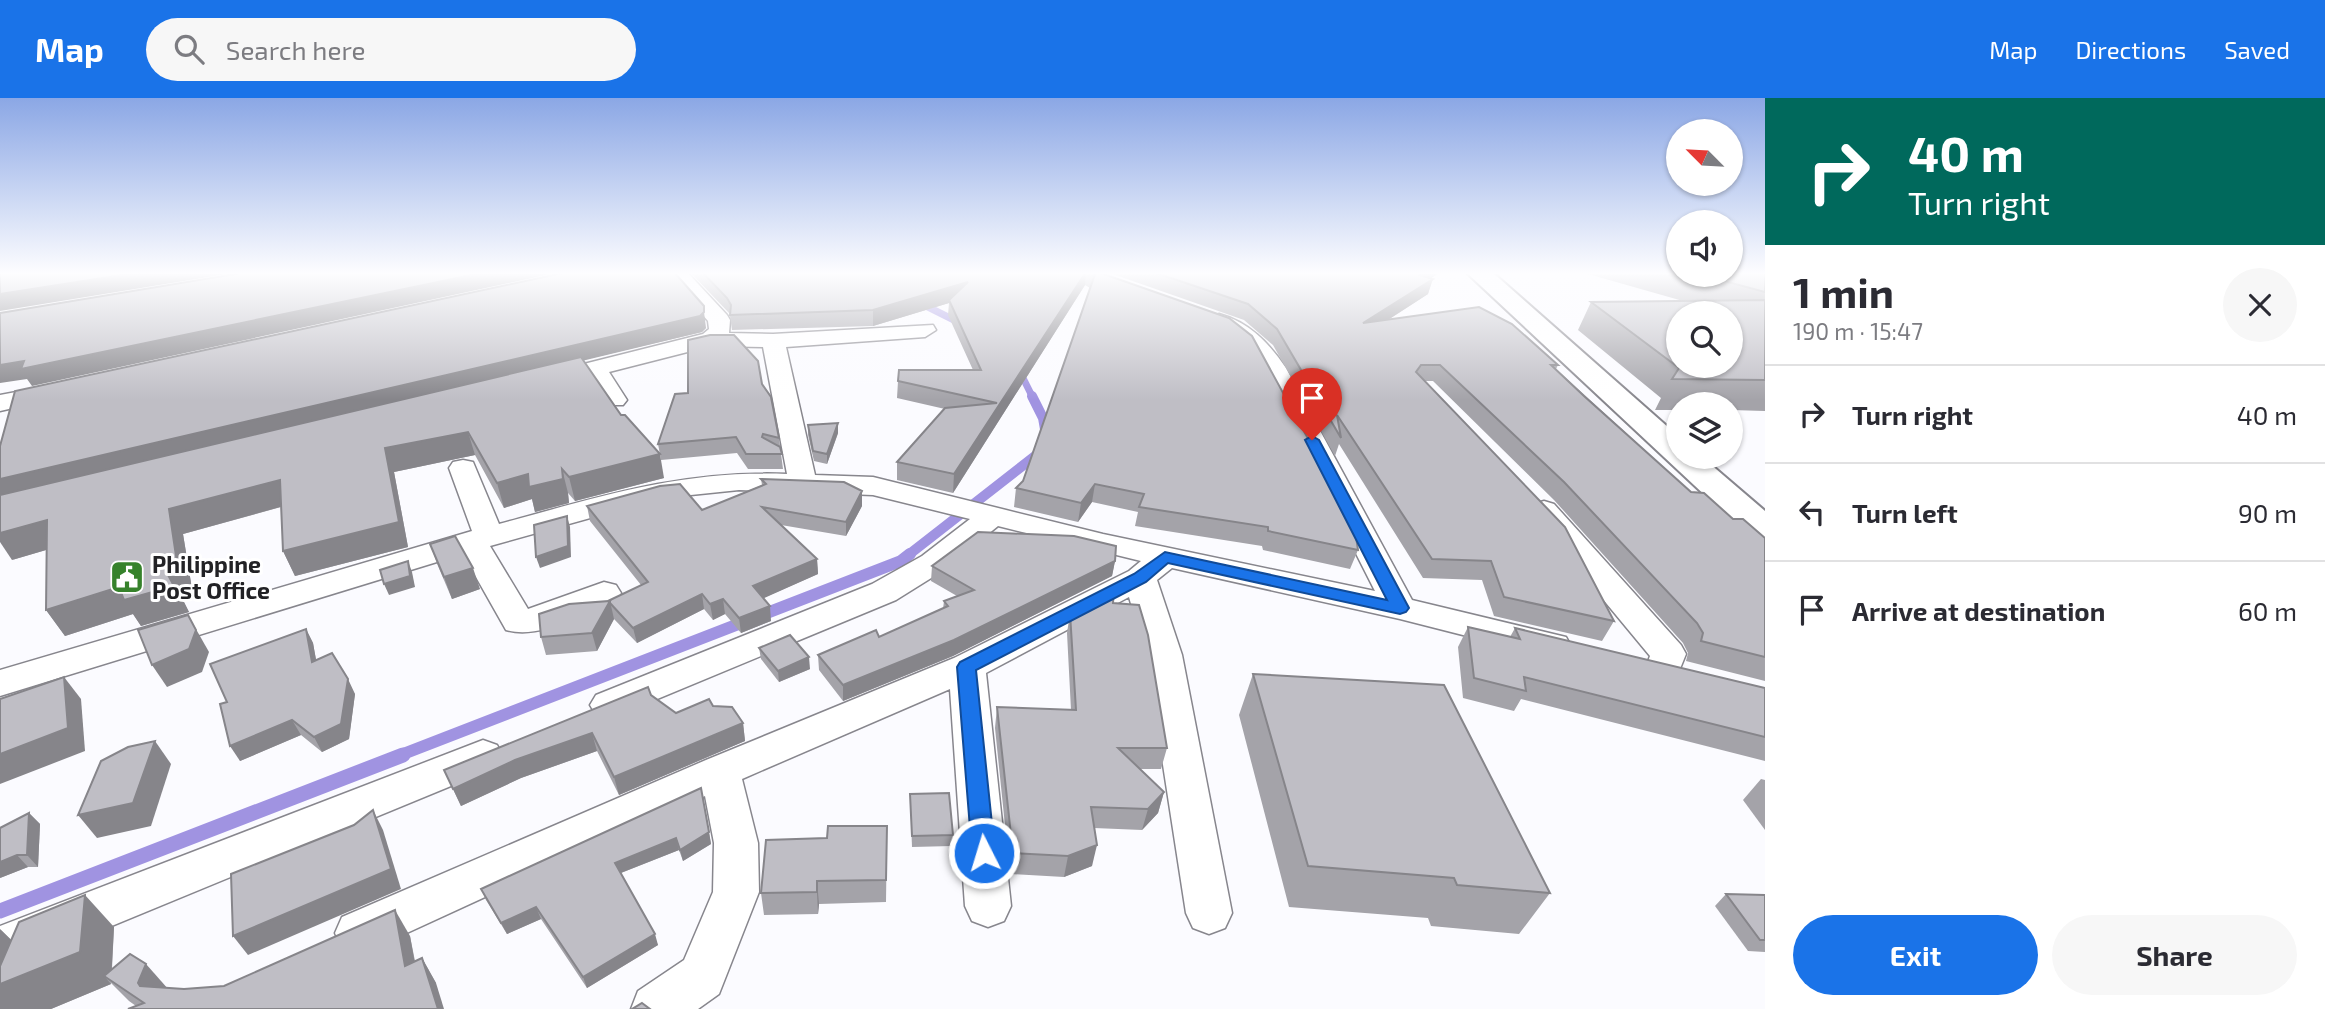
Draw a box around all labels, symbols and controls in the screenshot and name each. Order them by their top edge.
search box [146,18,636,81]
text: Map [35,29,104,69]
icon: search [170,30,208,68]
text: Search here [226,34,365,65]
text: Map [1989,35,2037,64]
text: Directions [2075,35,2186,64]
text: Saved [2224,35,2290,64]
north arrow [1666,119,1743,196]
map controls [1666,119,1743,469]
text: 40 m [1908,123,2024,182]
icon: right [1793,126,1884,217]
text: Turn right [1908,183,2050,221]
button: sound [1666,210,1743,287]
text: 1 min [1793,266,1894,316]
button: close [2223,268,2297,342]
button: search [1666,301,1743,378]
text: 190 m · 15:47 [1793,317,1923,345]
pin [1282,368,1342,440]
icon: arrive [1293,379,1331,417]
button: layers [1666,392,1743,469]
icon: right [1793,395,1831,433]
text: Turn right [1852,399,1973,430]
text: 40 m [2237,399,2297,430]
icon: left [1793,493,1831,531]
text: Turn left [1852,497,1958,528]
text: 90 m [2238,497,2297,528]
place label: Philippine Post Office [152,550,270,604]
public building icon: Philippine Post Office [108,558,146,596]
icon: arrive [1793,591,1831,629]
text: Arrive at destination [1852,595,2105,626]
text: 60 m [2238,595,2297,626]
position arrow [947,816,1021,890]
button: Exit [1793,915,2038,995]
button: Share [2052,915,2297,995]

